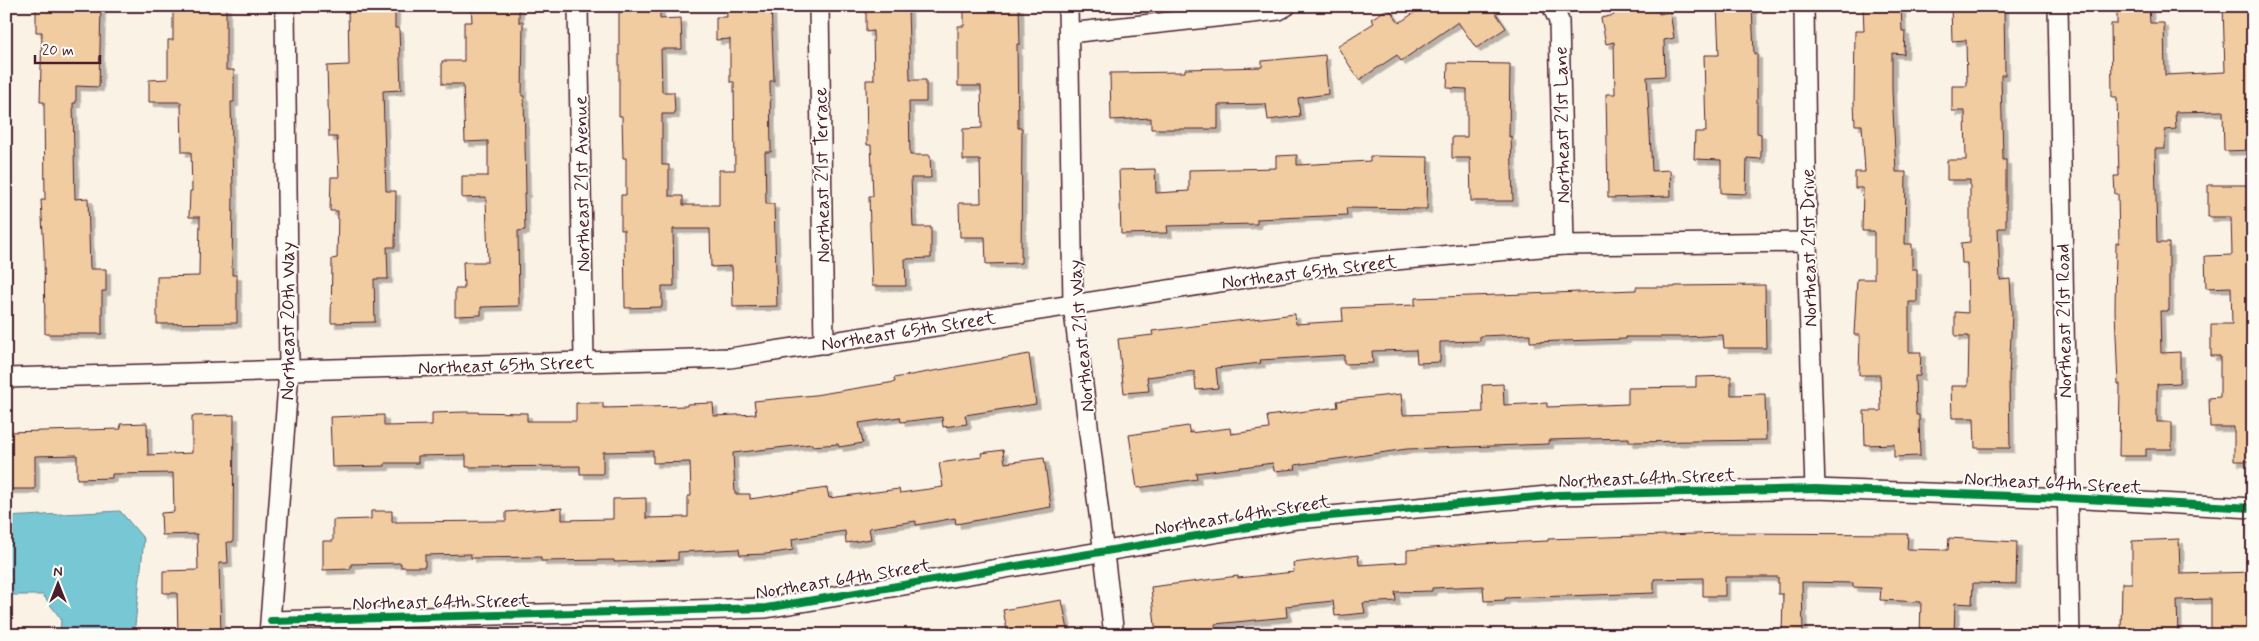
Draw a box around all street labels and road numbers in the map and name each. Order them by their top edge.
street label: Northeast 21st Lane [1549,46,1576,204]
street label: Northeast 21st Terrace [808,87,837,263]
street label: Northeast 21st Avenue [568,96,597,272]
street label: Northeast 21st Drive [1796,169,1823,327]
street label: Northeast 20th Way [276,242,301,401]
street label: Northeast 21st Road [2051,243,2078,399]
street label: Northeast 65th Street [1220,249,1398,296]
street label: Northeast 21st Way [1062,258,1101,413]
street label: Northeast 65th Street [819,305,997,358]
street label: Northeast 65th Street [417,350,595,381]
street label: Northeast 64th Street [1558,463,1736,494]
street label: Northeast 64th Street [1963,466,2142,501]
street label: Northeast 64th Street [1152,489,1332,542]
street label: Northeast 64th Street [753,553,933,606]
street label: Northeast 64th Street [352,588,530,617]

